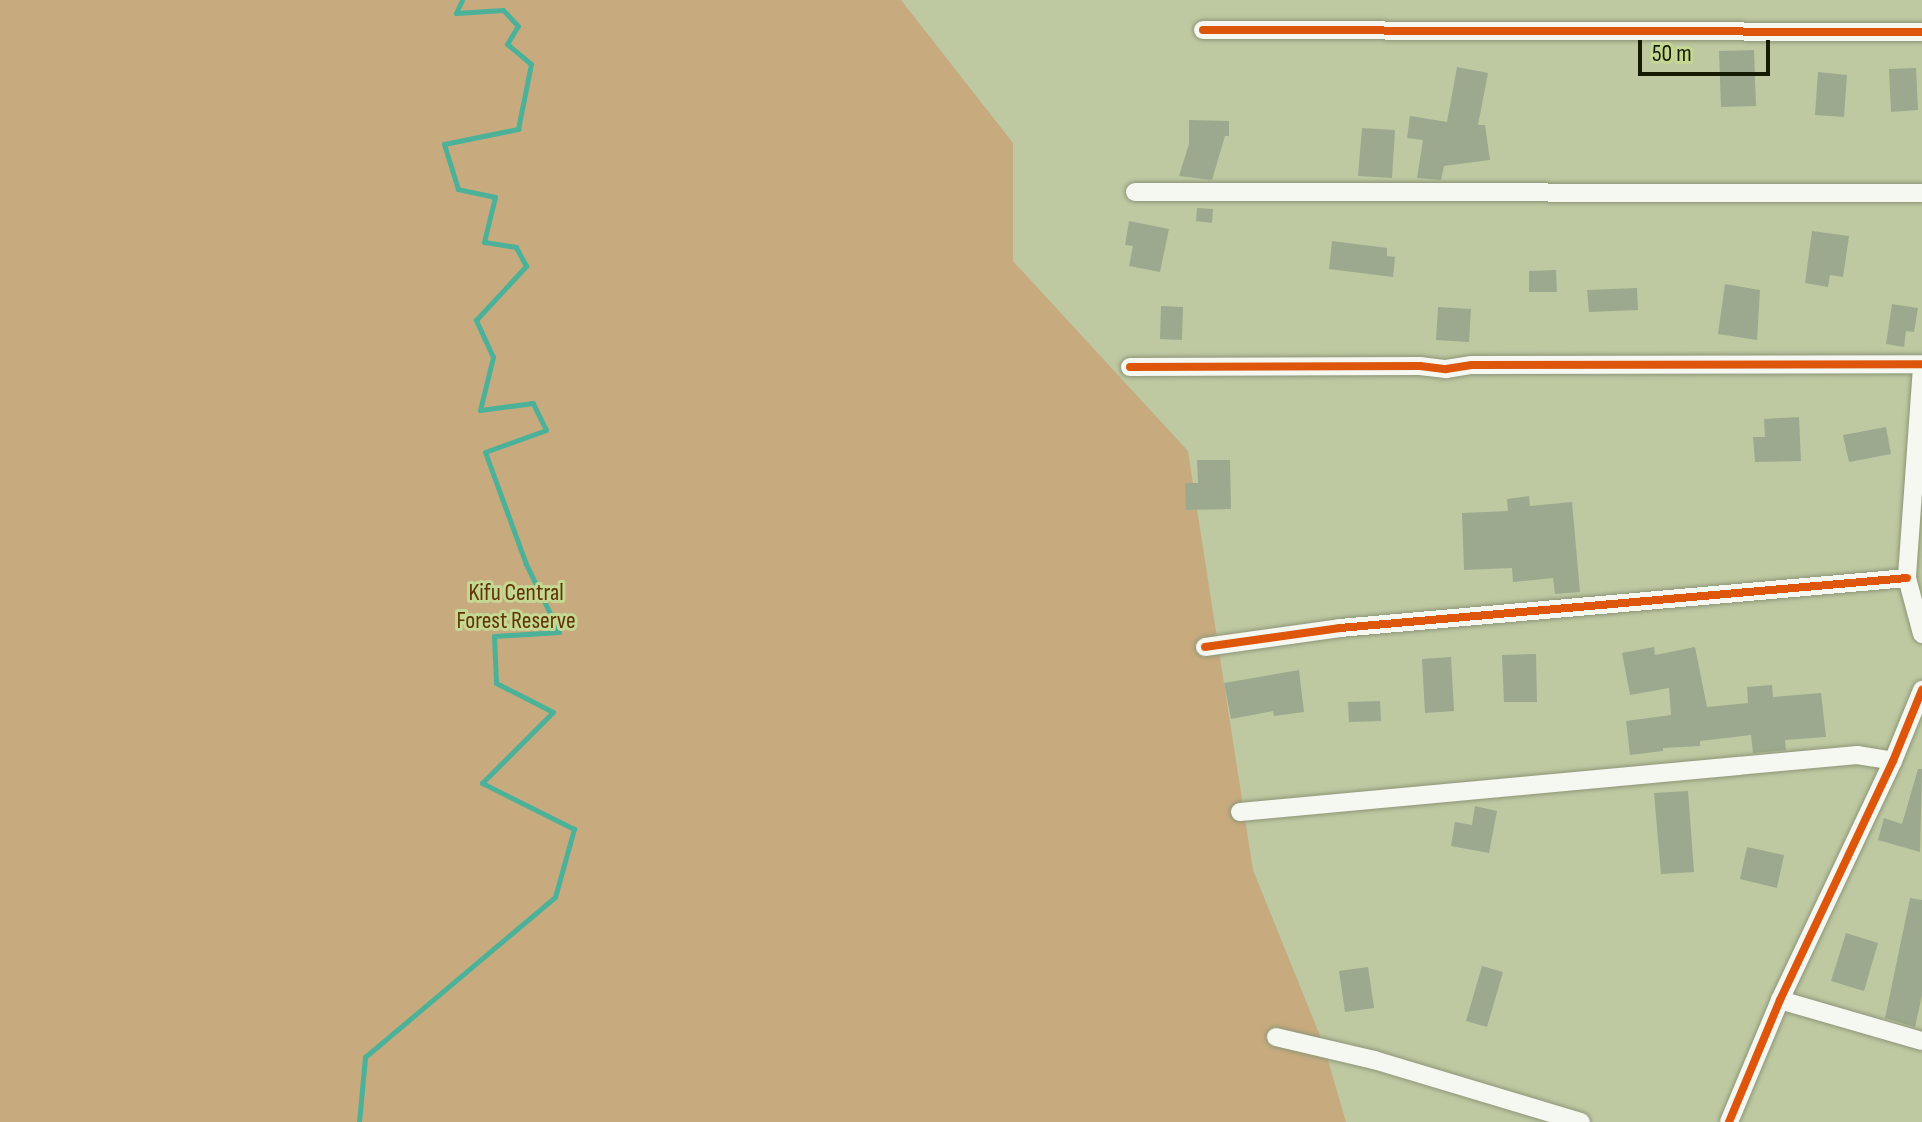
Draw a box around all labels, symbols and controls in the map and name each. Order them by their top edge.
scale bar [1642,24,1774,74]
text: 50 m [1652,39,1692,68]
park label: Kifu Central Forest Reserve [456,579,576,635]

